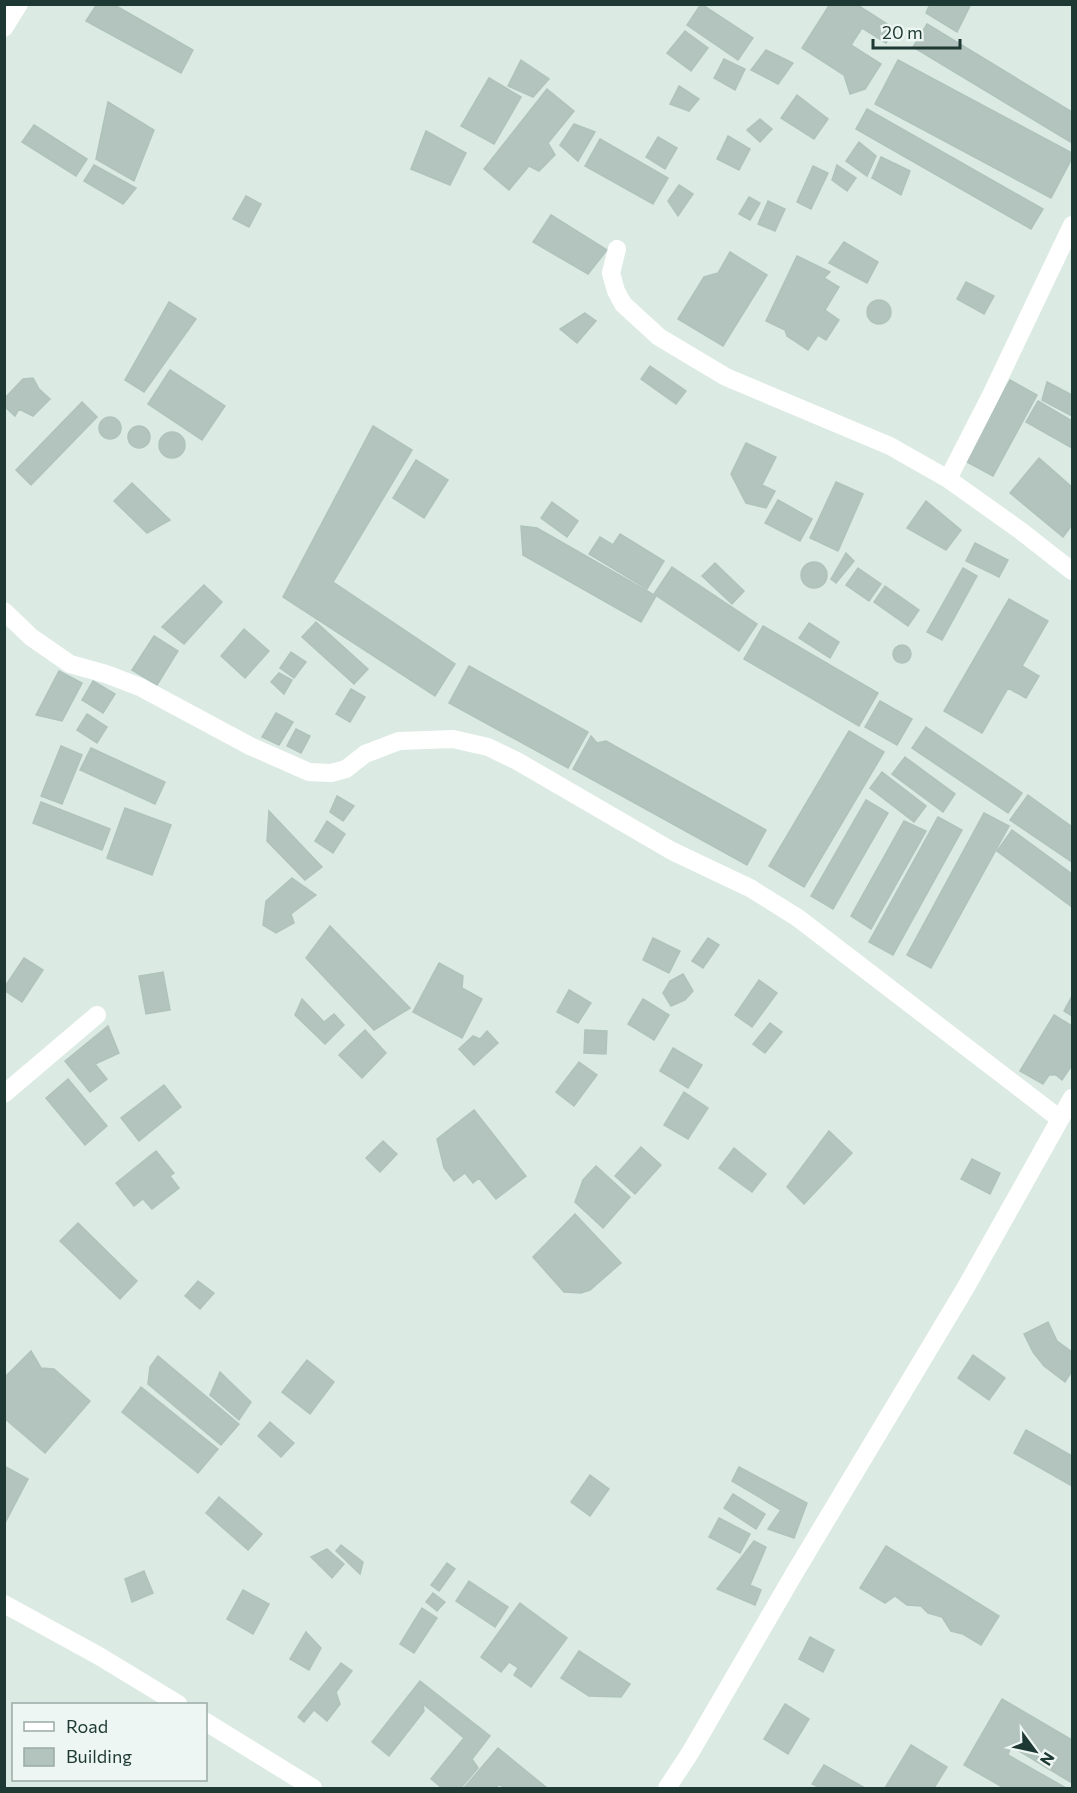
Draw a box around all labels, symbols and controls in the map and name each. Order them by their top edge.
scale bar [873,12,960,50]
text: 20 m [882,21,923,43]
legend [12,1703,207,1781]
text: Road [66,1715,108,1737]
north arrow [1005,1721,1065,1781]
text: Building [66,1745,132,1767]
text: N [1037,1749,1059,1770]

